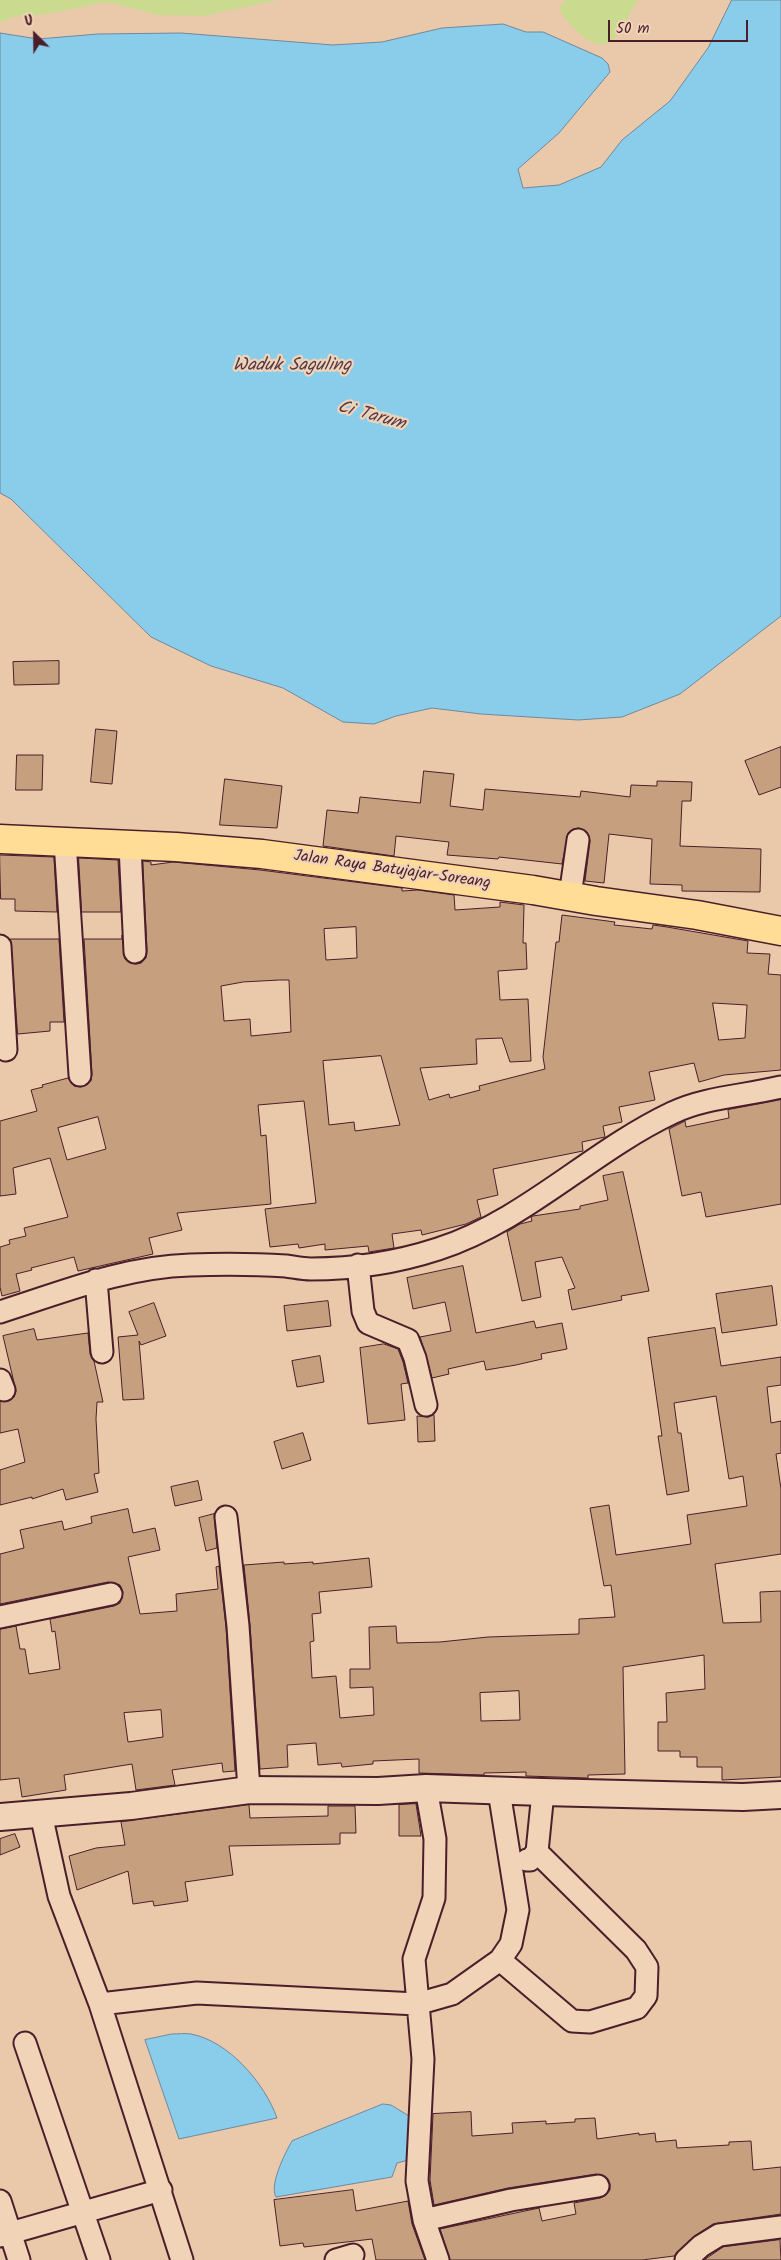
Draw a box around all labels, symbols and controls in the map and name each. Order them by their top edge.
text: U [21,9,37,33]
north arrow [10,10,60,60]
scale bar [611,10,751,42]
text: 50 m [616,17,650,41]
water label: Waduk Saguling [233,356,351,378]
water label: Ci Tarum [335,398,407,436]
street label: Jalan Raya Batujajar-Soreang [292,848,492,894]

